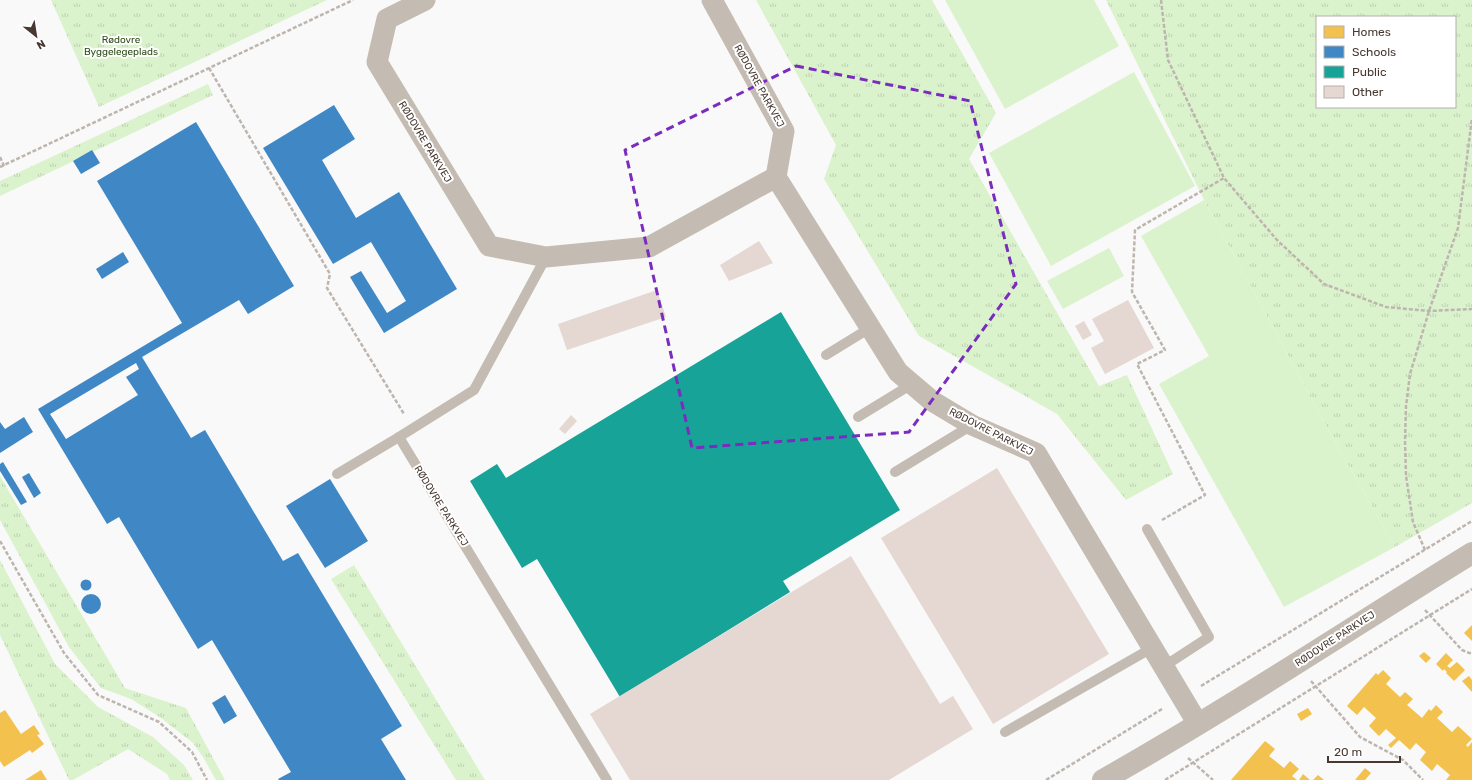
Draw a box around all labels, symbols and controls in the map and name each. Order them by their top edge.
north arrow [16,16,56,56]
legend [1316,16,1456,108]
text: Homes [1352,25,1391,39]
park label: Rødovre Byggelegeplads [84,34,158,58]
text: N [34,37,47,52]
street label: RØDOVRE PARKVEJ [731,43,787,129]
text: Schools [1352,45,1396,59]
text: Public [1352,65,1387,79]
text: Other [1352,85,1384,99]
street label: RØDOVRE PARKVEJ [396,99,454,185]
street label: RØDOVRE PARKVEJ [947,406,1035,458]
street label: RØDOVRE PARKVEJ [411,464,471,548]
street label: RØDOVRE PARKVEJ [1293,609,1377,669]
scale bar [1328,738,1400,764]
text: 20 m [1334,745,1362,759]

